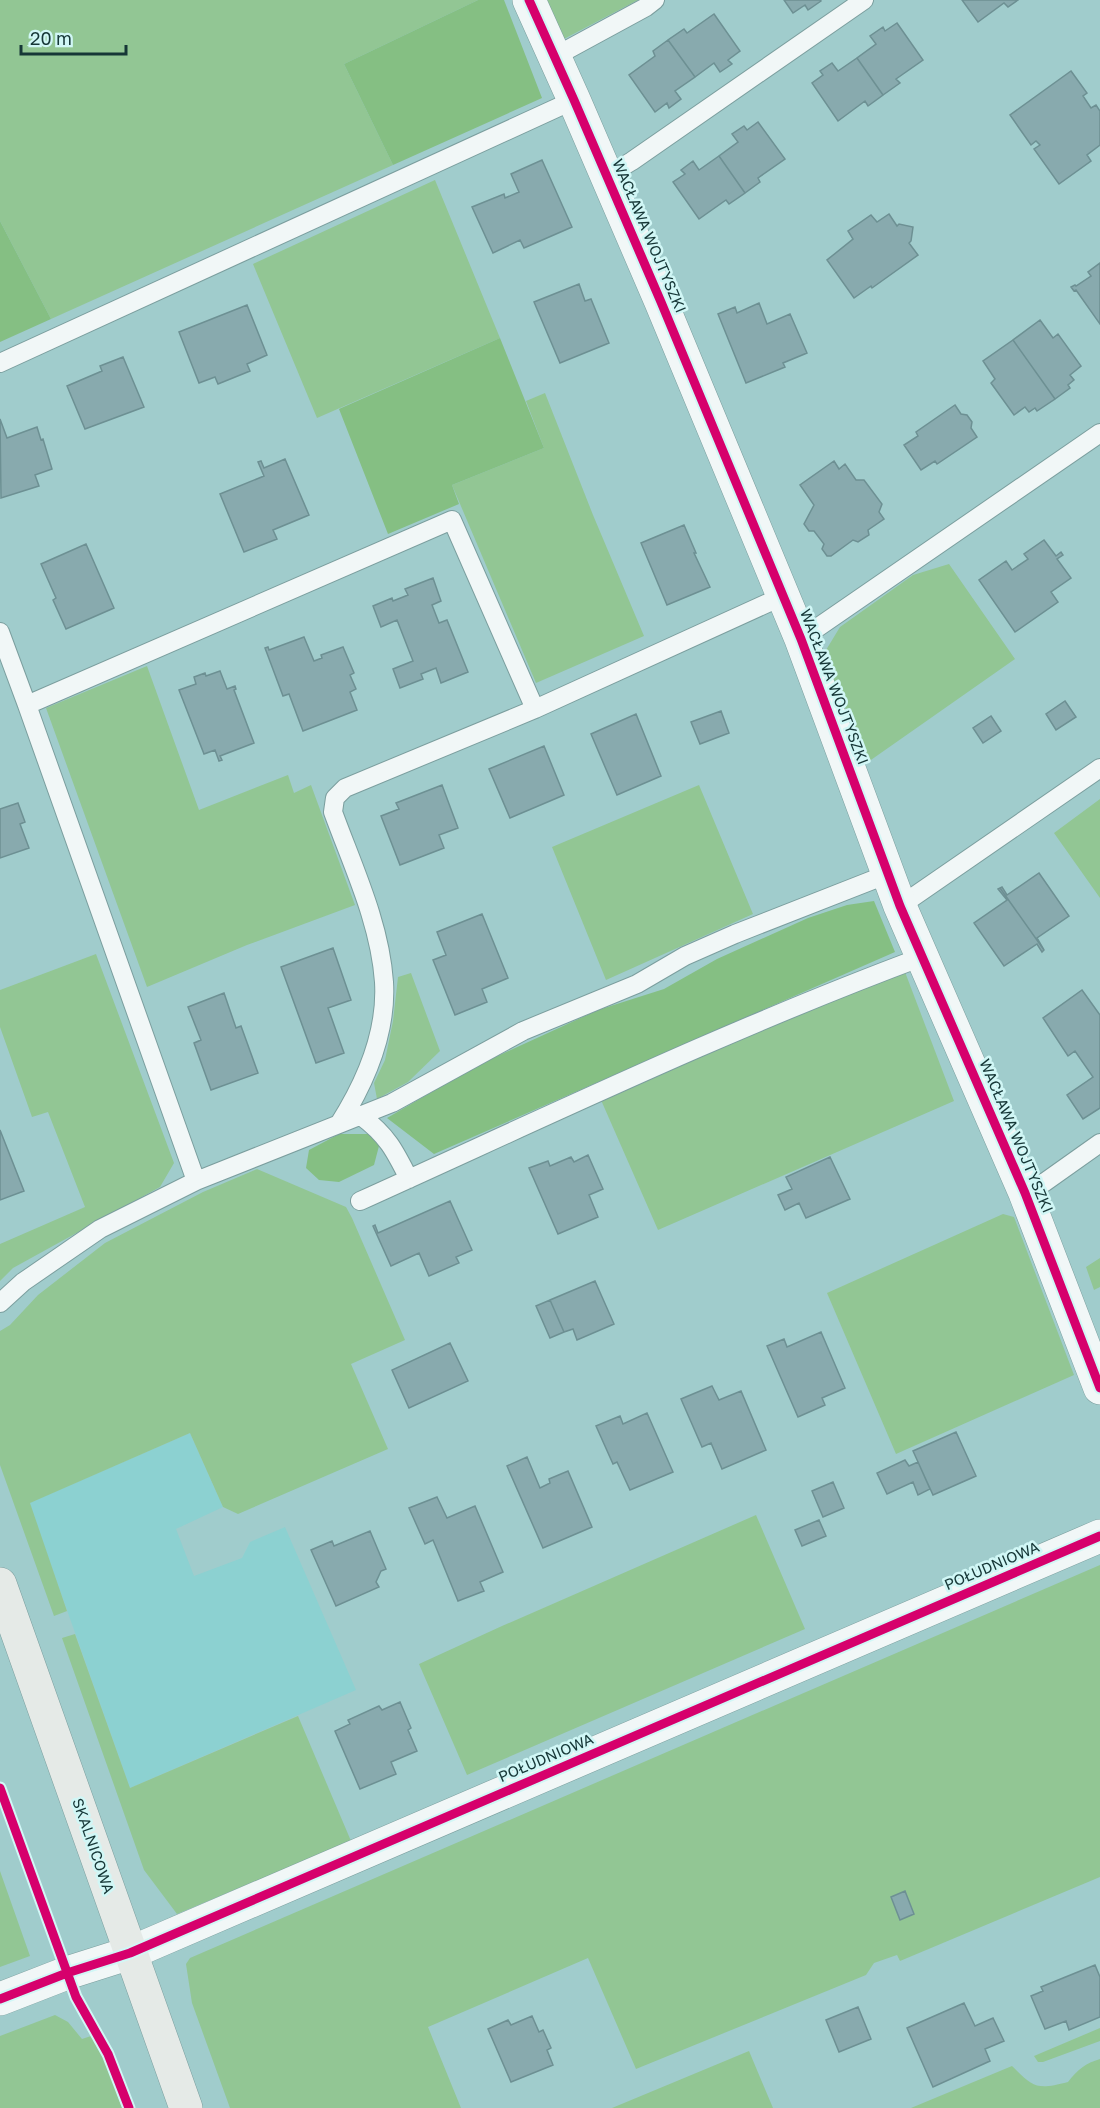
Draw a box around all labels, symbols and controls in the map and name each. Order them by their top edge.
scale bar [21,18,126,56]
text: 20 m [30,27,72,49]
street label: WACŁAWA WOJTYSZKI [609,156,691,315]
street label: WACŁAWA WOJTYSZKI [797,606,873,767]
street label: WACŁAWA WOJTYSZKI [976,1056,1058,1215]
street label: POŁUDNIOWA [941,1537,1042,1593]
street label: POŁUDNIOWA [495,1729,596,1785]
street label: SKALNICOWA [69,1796,119,1896]

